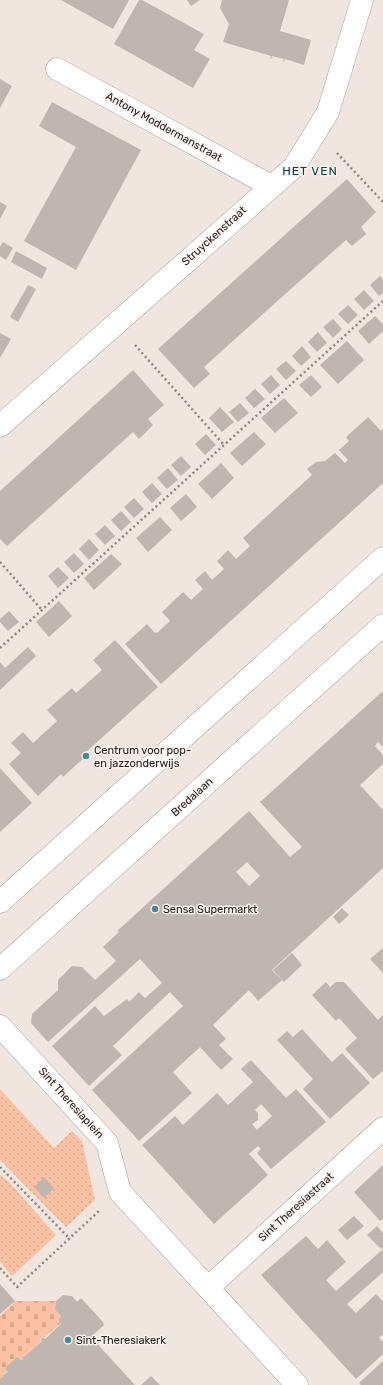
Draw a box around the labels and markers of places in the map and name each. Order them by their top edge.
place label: Centrum voor pop- en jazzonderwijs [94,744,191,770]
marker: Centrum voor pop- en jazzonderwijs [81,751,91,761]
place label: Sensa Supermarkt [163,903,258,916]
marker: Sensa Supermarkt [150,904,160,914]
place label: Sint-Theresiakerk [76,1334,166,1347]
marker: Sint-Theresiakerk [63,1335,73,1345]

